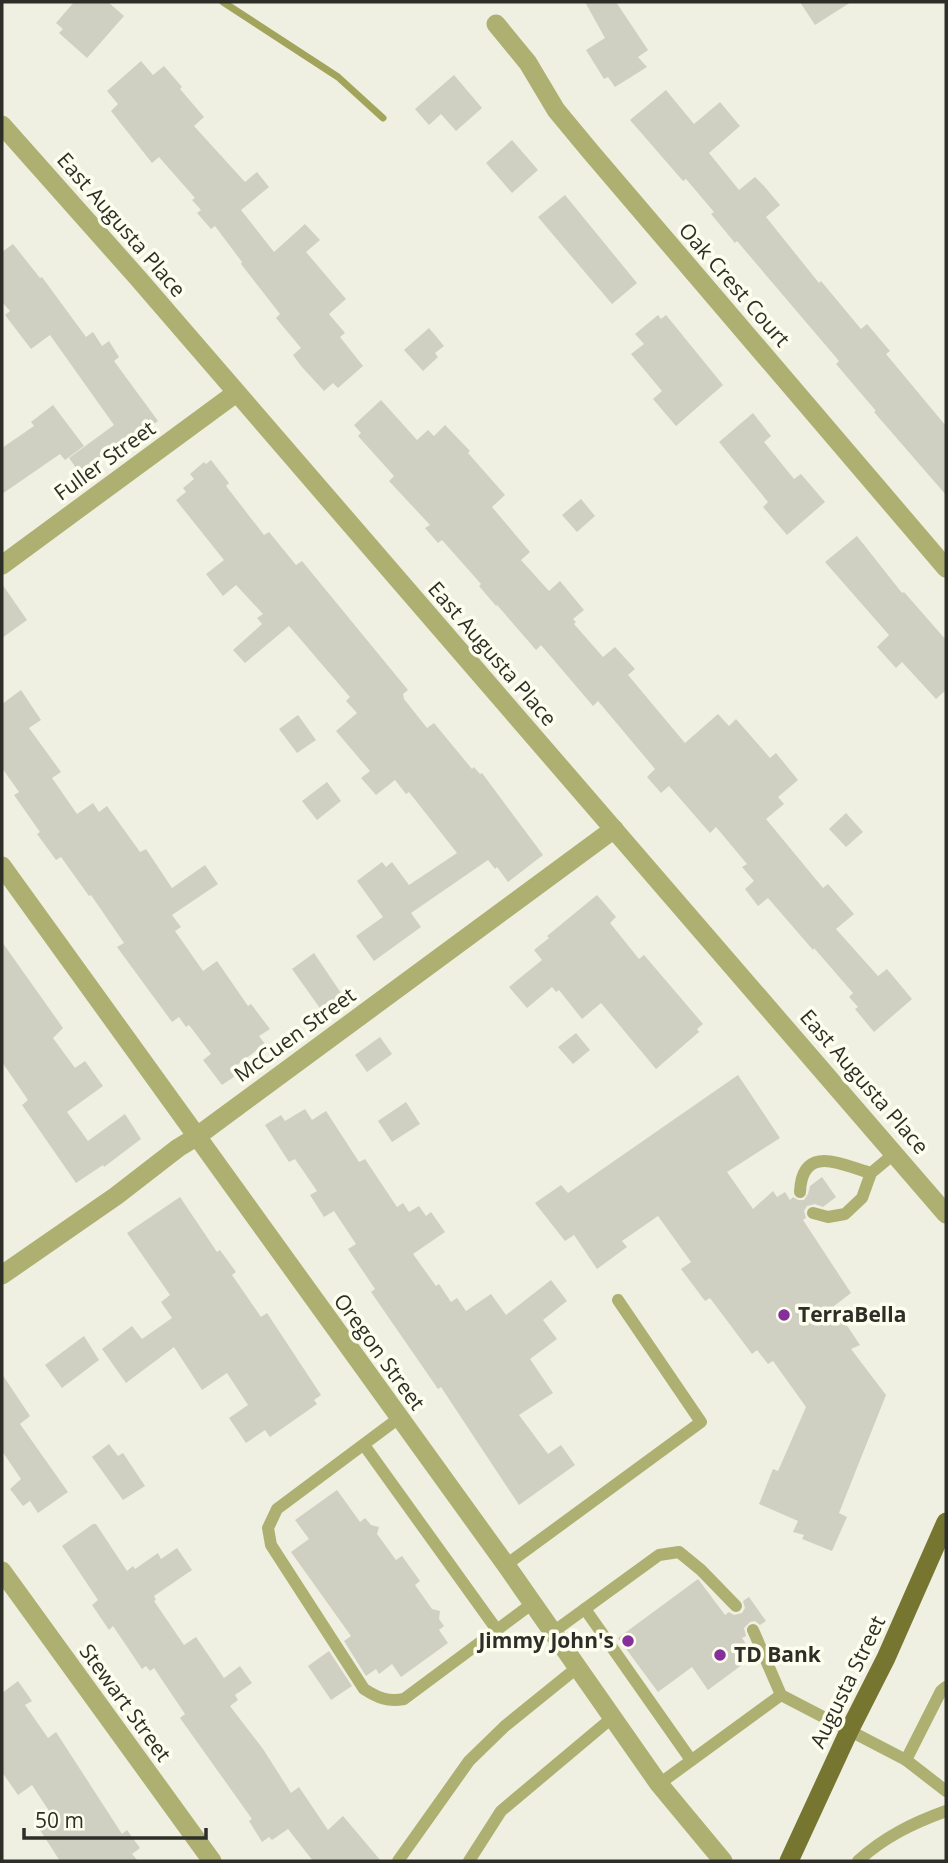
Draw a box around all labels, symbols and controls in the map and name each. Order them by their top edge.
street label: East Augusta Place [51,146,192,303]
street label: Oak Crest Court [673,216,796,352]
street label: Fuller Street [48,414,161,506]
street label: East Augusta Place [422,575,563,732]
street label: McCuen Street [228,981,361,1088]
street label: East Augusta Place [794,1003,935,1160]
street label: Oregon Street [328,1287,432,1415]
place label: TerraBella [798,1300,906,1328]
marker: TerraBella [776,1307,792,1323]
street label: Augusta Street [803,1611,891,1752]
place label: Jimmy John's [476,1626,614,1654]
marker: Jimmy John's [620,1633,636,1649]
street label: Stewart Street [74,1638,178,1767]
place label: TD Bank [734,1640,822,1668]
marker: TD Bank [712,1647,728,1663]
scale bar [24,1797,206,1841]
text: 50 m [35,1806,84,1834]

